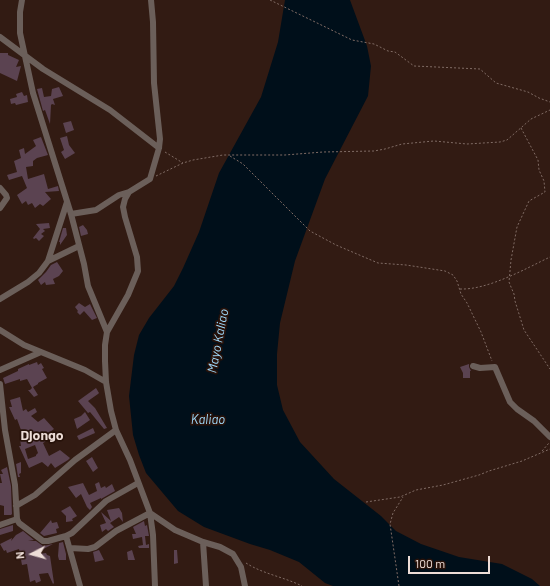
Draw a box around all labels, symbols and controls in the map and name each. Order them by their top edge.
water label: Mayo Kaliao [204,308,232,374]
water label: Kaliao [191,412,225,428]
district label: Djongo [20,427,64,443]
north arrow [12,534,52,574]
scale bar [410,548,492,574]
text: N [13,551,26,560]
text: 100 m [415,556,445,570]

